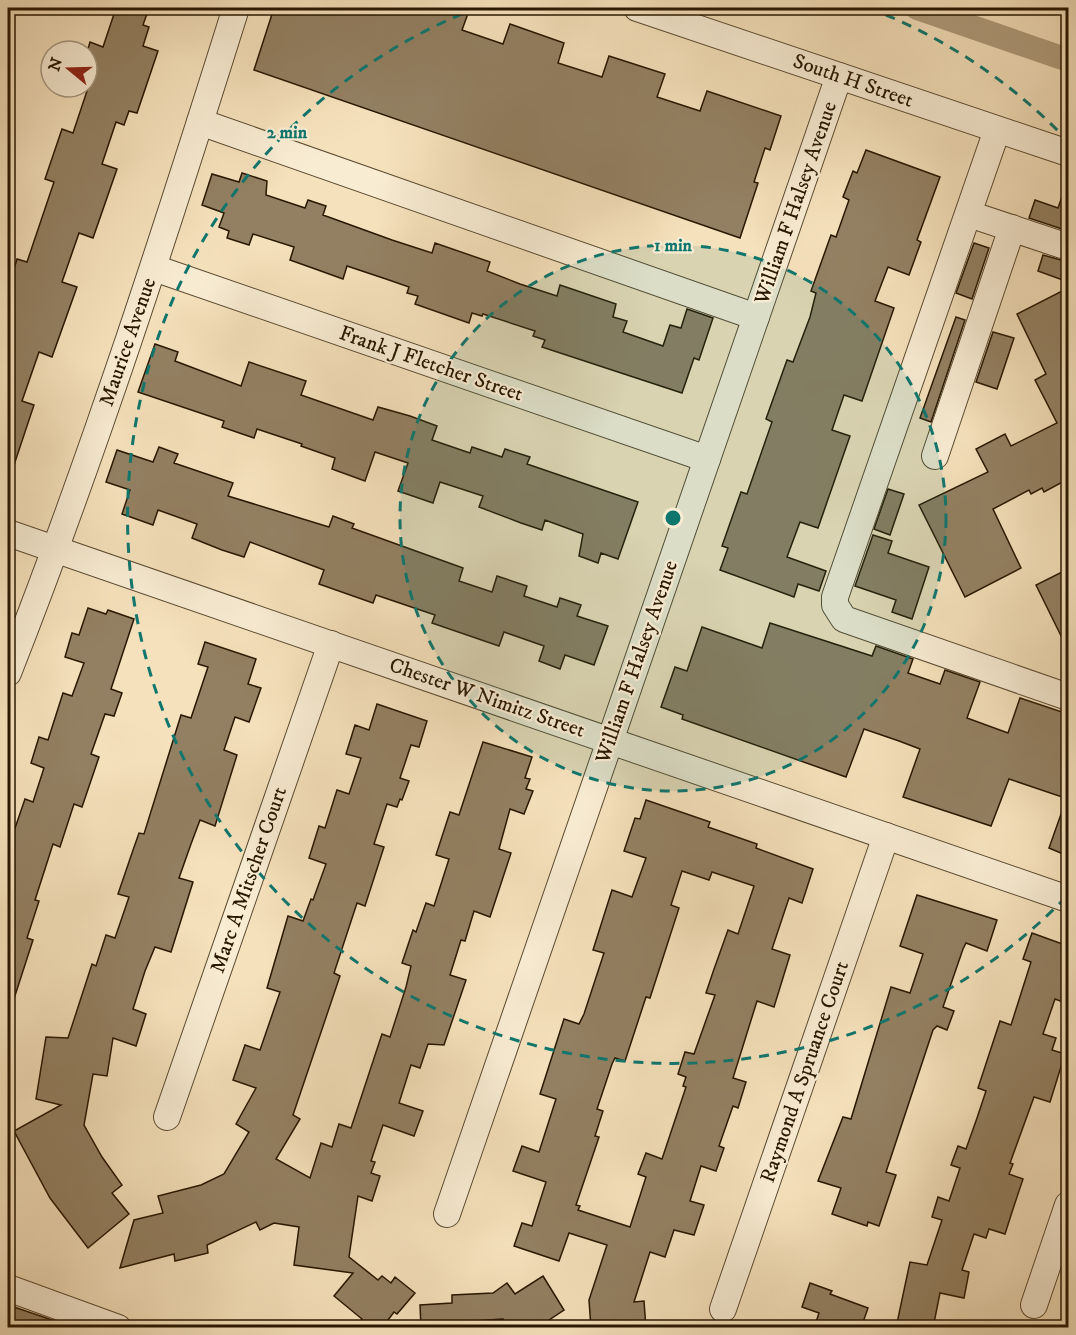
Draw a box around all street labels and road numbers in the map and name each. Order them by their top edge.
street label: South H Street [789,48,917,114]
street label: William F Halsey Avenue [749,98,843,309]
street label: Maurice Avenue [94,274,162,410]
street label: Frank J Fletcher Street [336,320,527,408]
street label: William F Halsey Avenue [590,557,684,768]
street label: Chester W Nimitz Street [386,652,589,744]
street label: Marc A Mitscher Court [205,783,293,977]
street label: Raymond A Spruance Court [755,957,855,1186]

